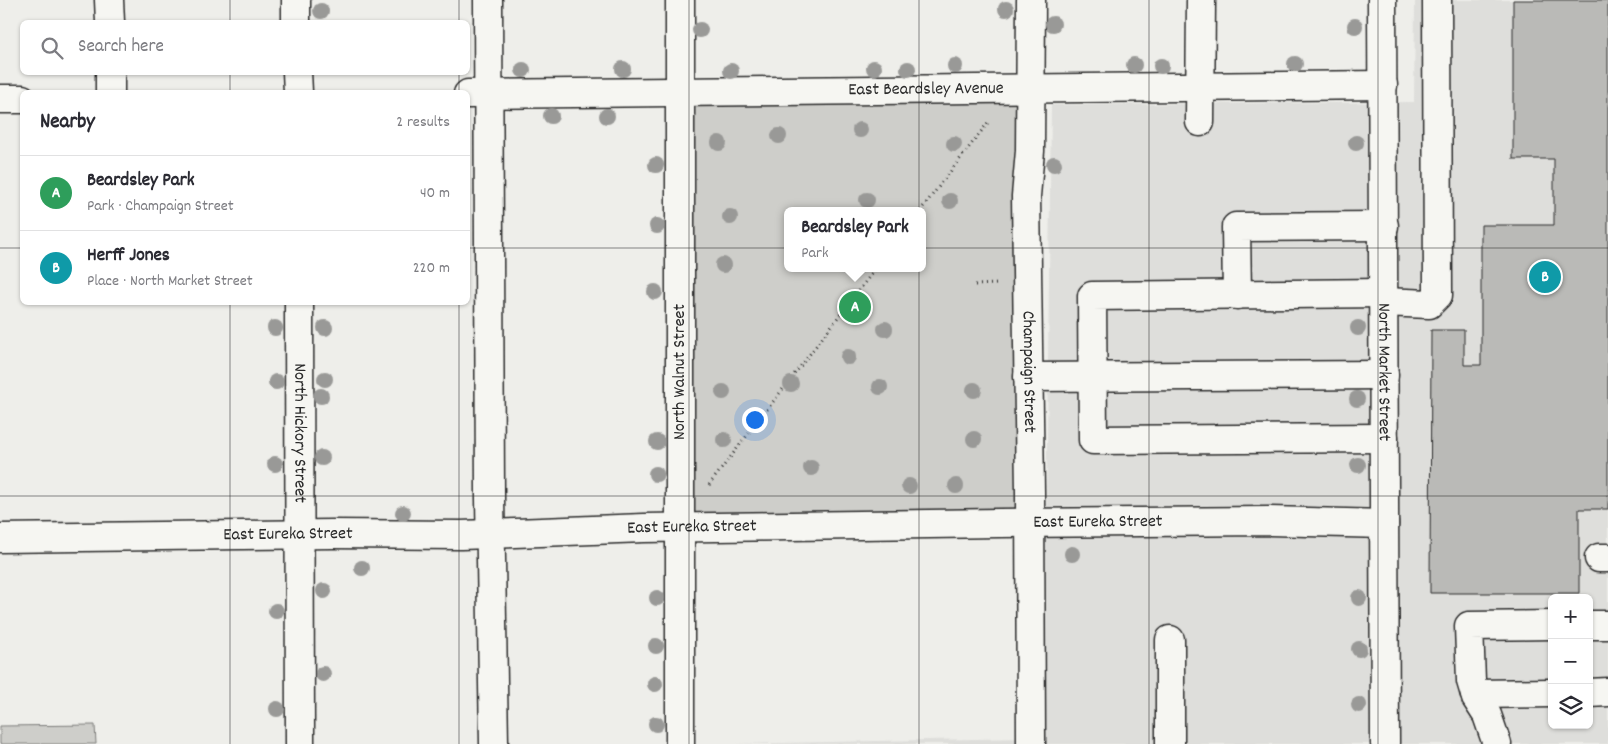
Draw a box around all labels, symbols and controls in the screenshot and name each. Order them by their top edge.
search box [20,20,470,75]
icon: search [38,34,66,62]
text: Search here [78,34,164,61]
street label: East Beardsley Avenue [848,76,1004,103]
text: Nearby [40,108,95,138]
text: 2 results [396,111,450,134]
text: Beardsley Park [87,168,195,195]
text: A [52,182,60,205]
text: 40 m [420,182,450,205]
text: Park · Champaign Street [87,195,234,218]
popup [784,207,926,272]
text: Beardsley Park [801,215,909,242]
text: Park [801,242,828,265]
text: Herff Jones [87,243,170,270]
text: B [52,257,60,280]
text: 220 m [413,257,450,280]
pin: B [1529,258,1561,296]
text: Place · North Market Street [87,270,253,293]
pin: A [839,288,871,326]
street label: North Market Street [1371,303,1396,442]
street label: North Walnut Street [668,304,693,440]
street label: Champaign Street [1015,311,1042,433]
street label: North Hickory Street [287,363,312,503]
your location [742,407,768,433]
street label: East Eureka Street [1033,509,1163,535]
street label: East Eureka Street [627,514,757,541]
street label: East Eureka Street [223,521,353,548]
map controls [1548,594,1593,729]
button: + [1548,594,1593,639]
button: − [1548,639,1593,684]
button: layers [1548,684,1593,729]

